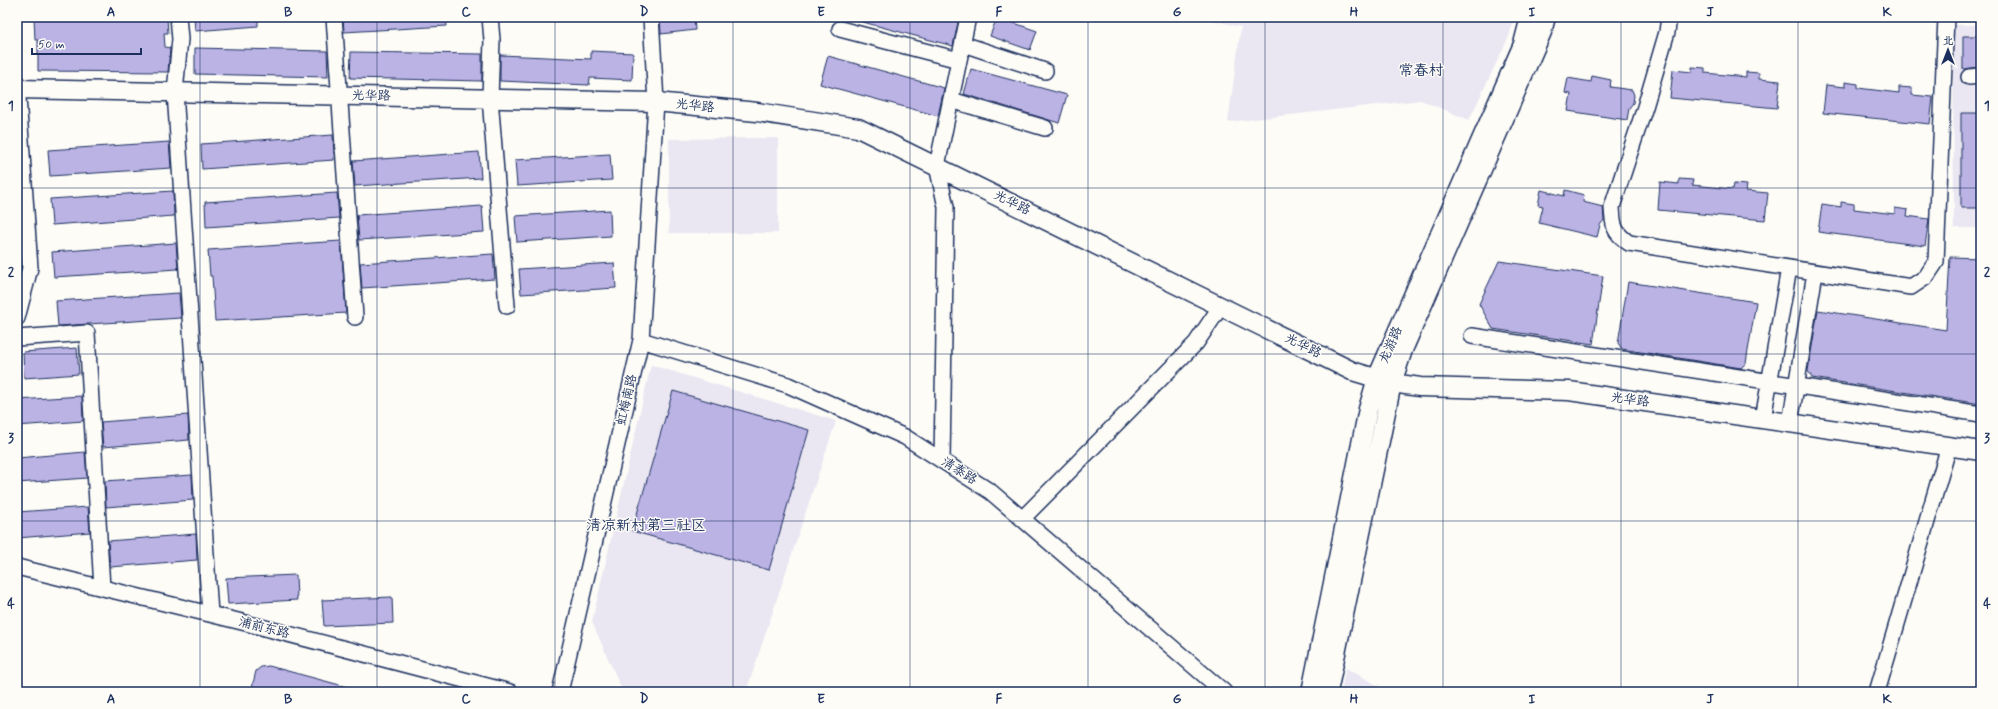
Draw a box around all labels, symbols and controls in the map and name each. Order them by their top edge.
text: A [107,4,115,21]
text: B [284,4,293,21]
text: C [461,4,471,21]
text: D [640,4,649,21]
text: E [817,4,825,21]
text: F [996,4,1003,21]
text: G [1173,4,1182,21]
text: H [1350,4,1359,21]
text: I [1529,4,1536,21]
text: J [1706,4,1714,21]
text: K [1882,4,1892,21]
scale bar [32,30,141,56]
north arrow [1928,30,1968,70]
text: 北 [1943,34,1954,48]
text: 50 m [38,37,65,53]
district label: 常春村 [1398,61,1444,81]
street label: 光华路 [351,87,391,105]
street label: 光华路 [675,96,715,116]
text: 1 [8,98,14,115]
text: 1 [1984,98,1990,115]
street label: 光华路 [991,187,1033,219]
text: 2 [8,264,15,281]
text: 2 [1984,264,1991,281]
street label: 龙游路 [1376,324,1406,366]
street label: 光华路 [1282,330,1324,362]
street label: 虹梅南路 [613,373,641,427]
street label: 光华路 [1609,389,1651,411]
text: 3 [8,430,14,447]
text: 3 [1984,430,1990,447]
street label: 清泰路 [938,453,980,489]
district label: 清凉新村第三社区 [586,516,706,536]
text: 4 [7,596,15,613]
text: 4 [1983,596,1991,613]
street label: 浦前东路 [237,613,291,643]
text: A [107,691,115,708]
text: B [284,691,293,708]
text: C [461,691,471,708]
text: D [640,691,649,708]
text: E [817,691,825,708]
text: F [996,691,1003,708]
text: G [1173,691,1182,708]
text: H [1350,691,1359,708]
text: I [1529,691,1536,708]
text: J [1706,691,1714,708]
text: K [1882,691,1892,708]

